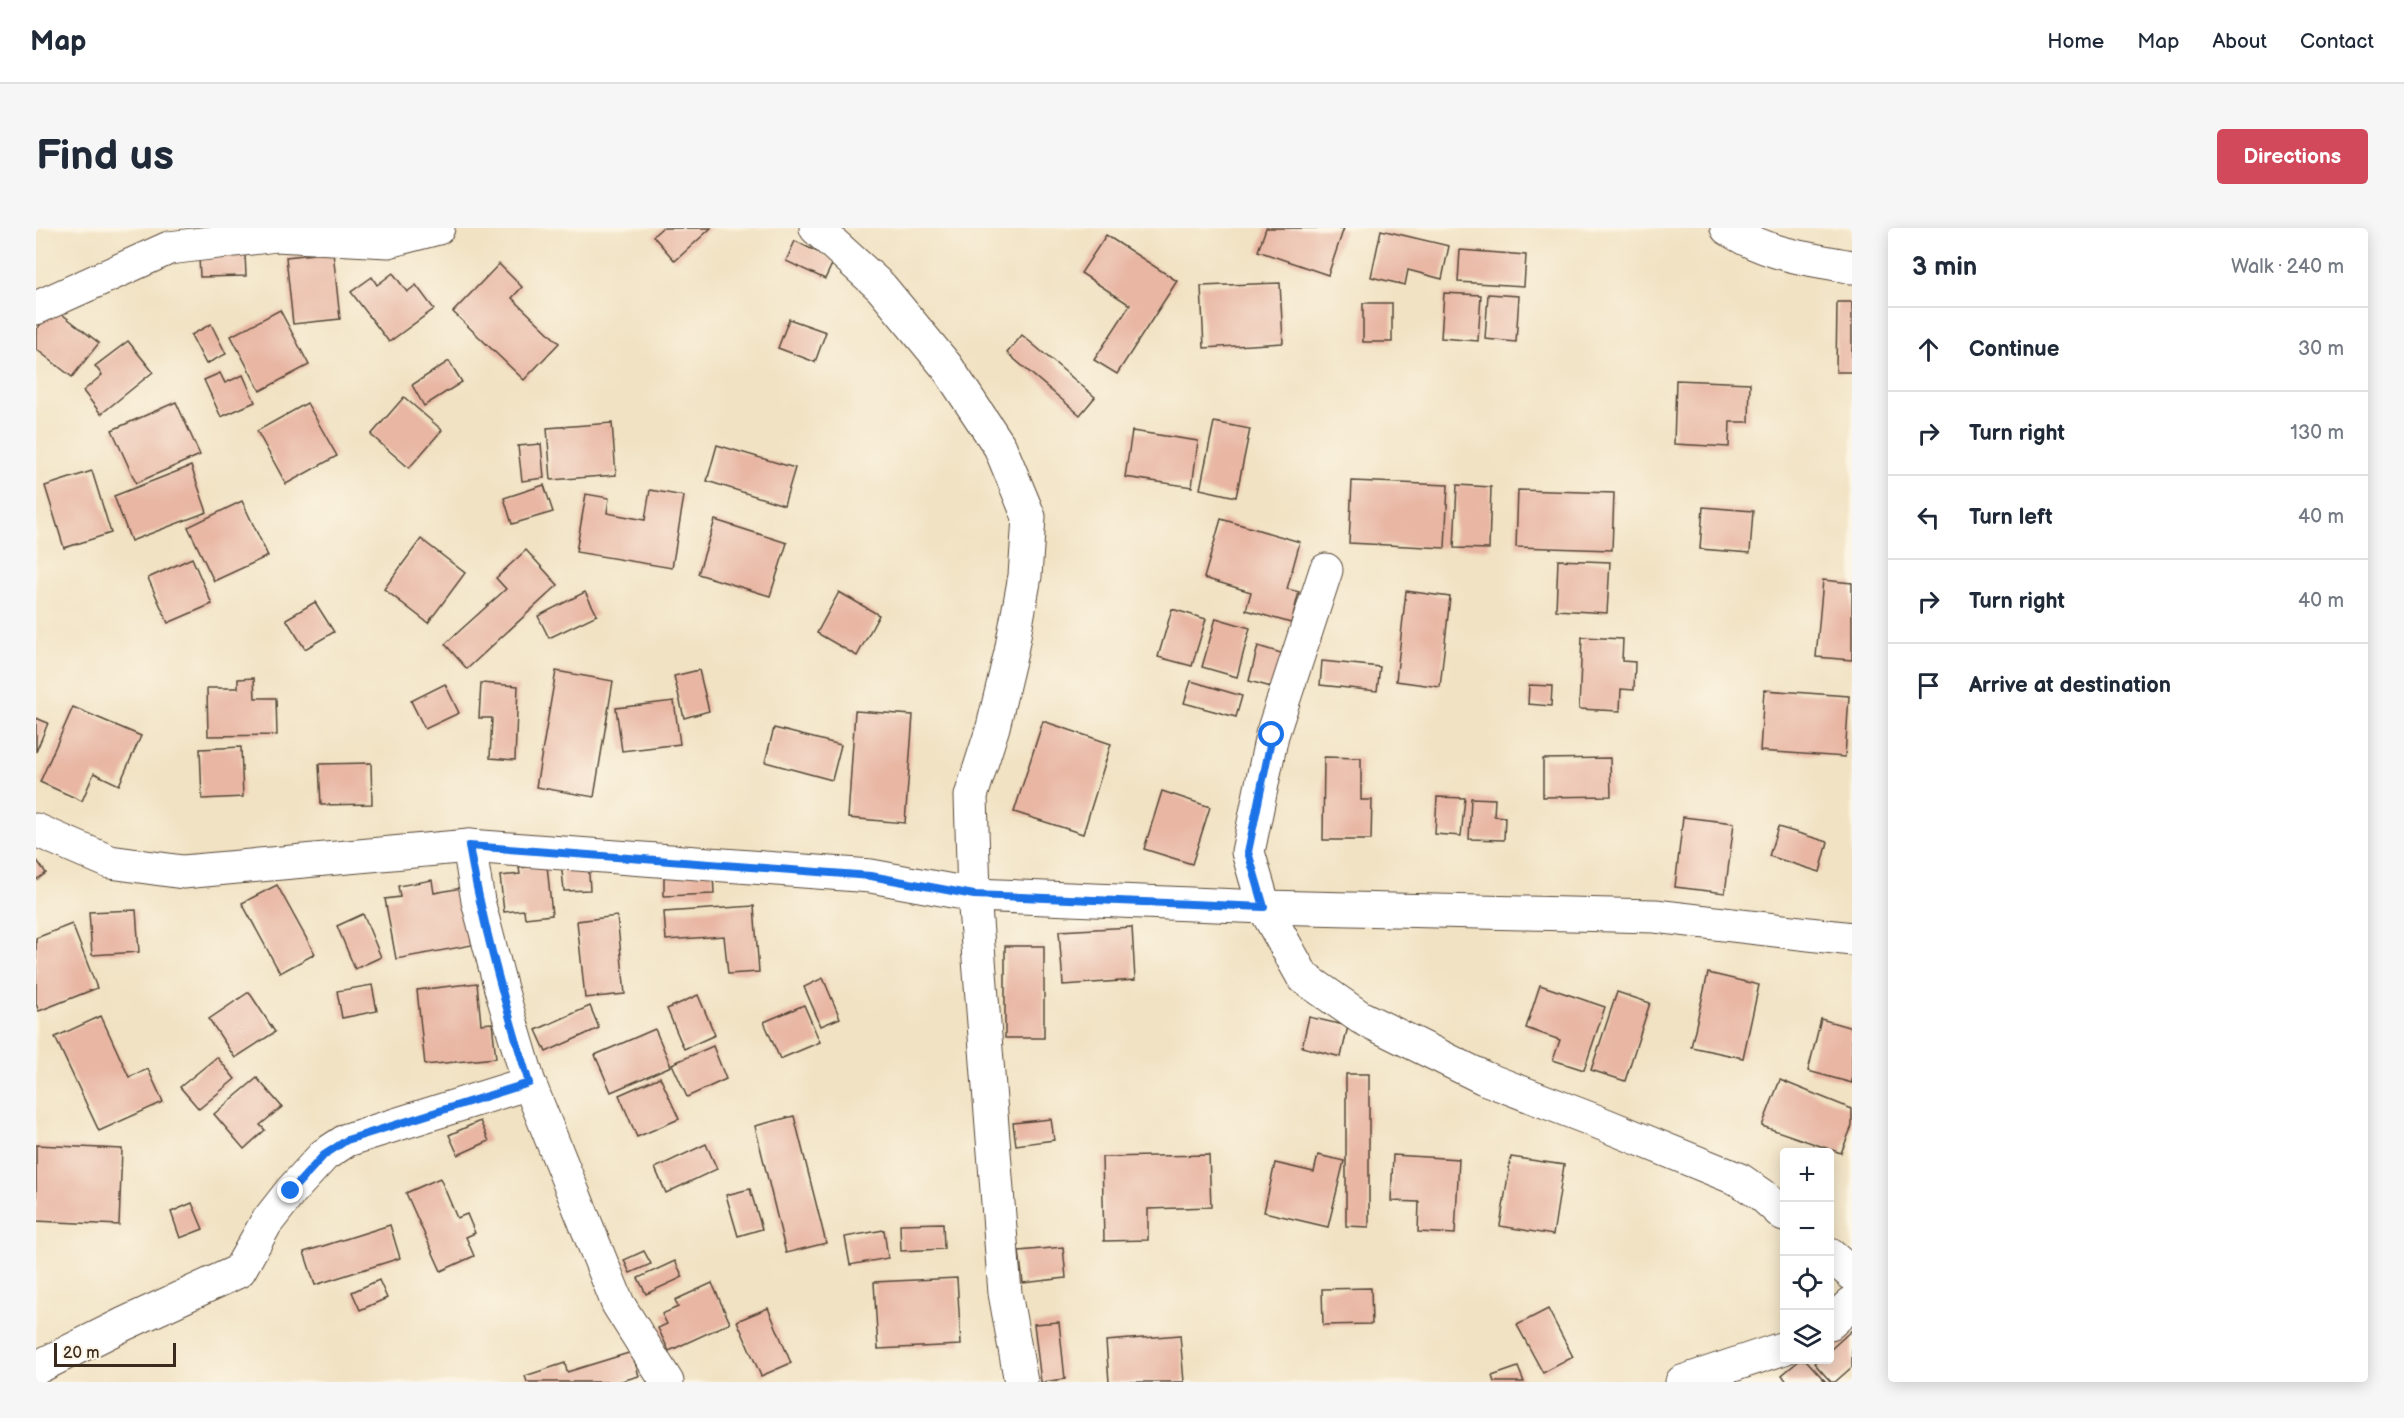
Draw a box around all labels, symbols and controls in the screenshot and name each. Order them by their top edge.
text: Map [30,25,86,58]
text: Home [2047,29,2104,54]
text: Map [2137,29,2179,54]
text: About [2212,29,2267,54]
text: Contact [2300,29,2374,54]
button: Directions [2217,129,2368,184]
text: Find us [36,131,174,182]
text: 3 min [1912,252,1977,283]
text: Walk · 240 m [2231,255,2344,279]
icon: ahead [1912,333,1945,366]
text: Continue [1969,336,2059,363]
text: 30 m [2298,337,2344,361]
icon: right [1912,417,1945,450]
text: Turn right [1969,420,2065,447]
text: 130 m [2290,421,2344,445]
icon: left [1912,501,1945,534]
text: Turn left [1969,504,2053,531]
text: 40 m [2298,505,2344,529]
icon: right [1912,585,1945,618]
text: Turn right [1969,588,2065,615]
text: 40 m [2298,589,2344,613]
icon: arrive [1912,669,1945,702]
text: Arrive at destination [1969,672,2171,699]
route start [1258,721,1284,747]
map controls [1780,1148,1834,1364]
button: + [1780,1148,1834,1202]
route end [277,1177,303,1203]
button: − [1780,1202,1834,1256]
button: locate [1780,1256,1834,1310]
button: layers [1780,1310,1834,1364]
scale bar [54,1340,176,1368]
text: 20 m [63,1344,99,1363]

